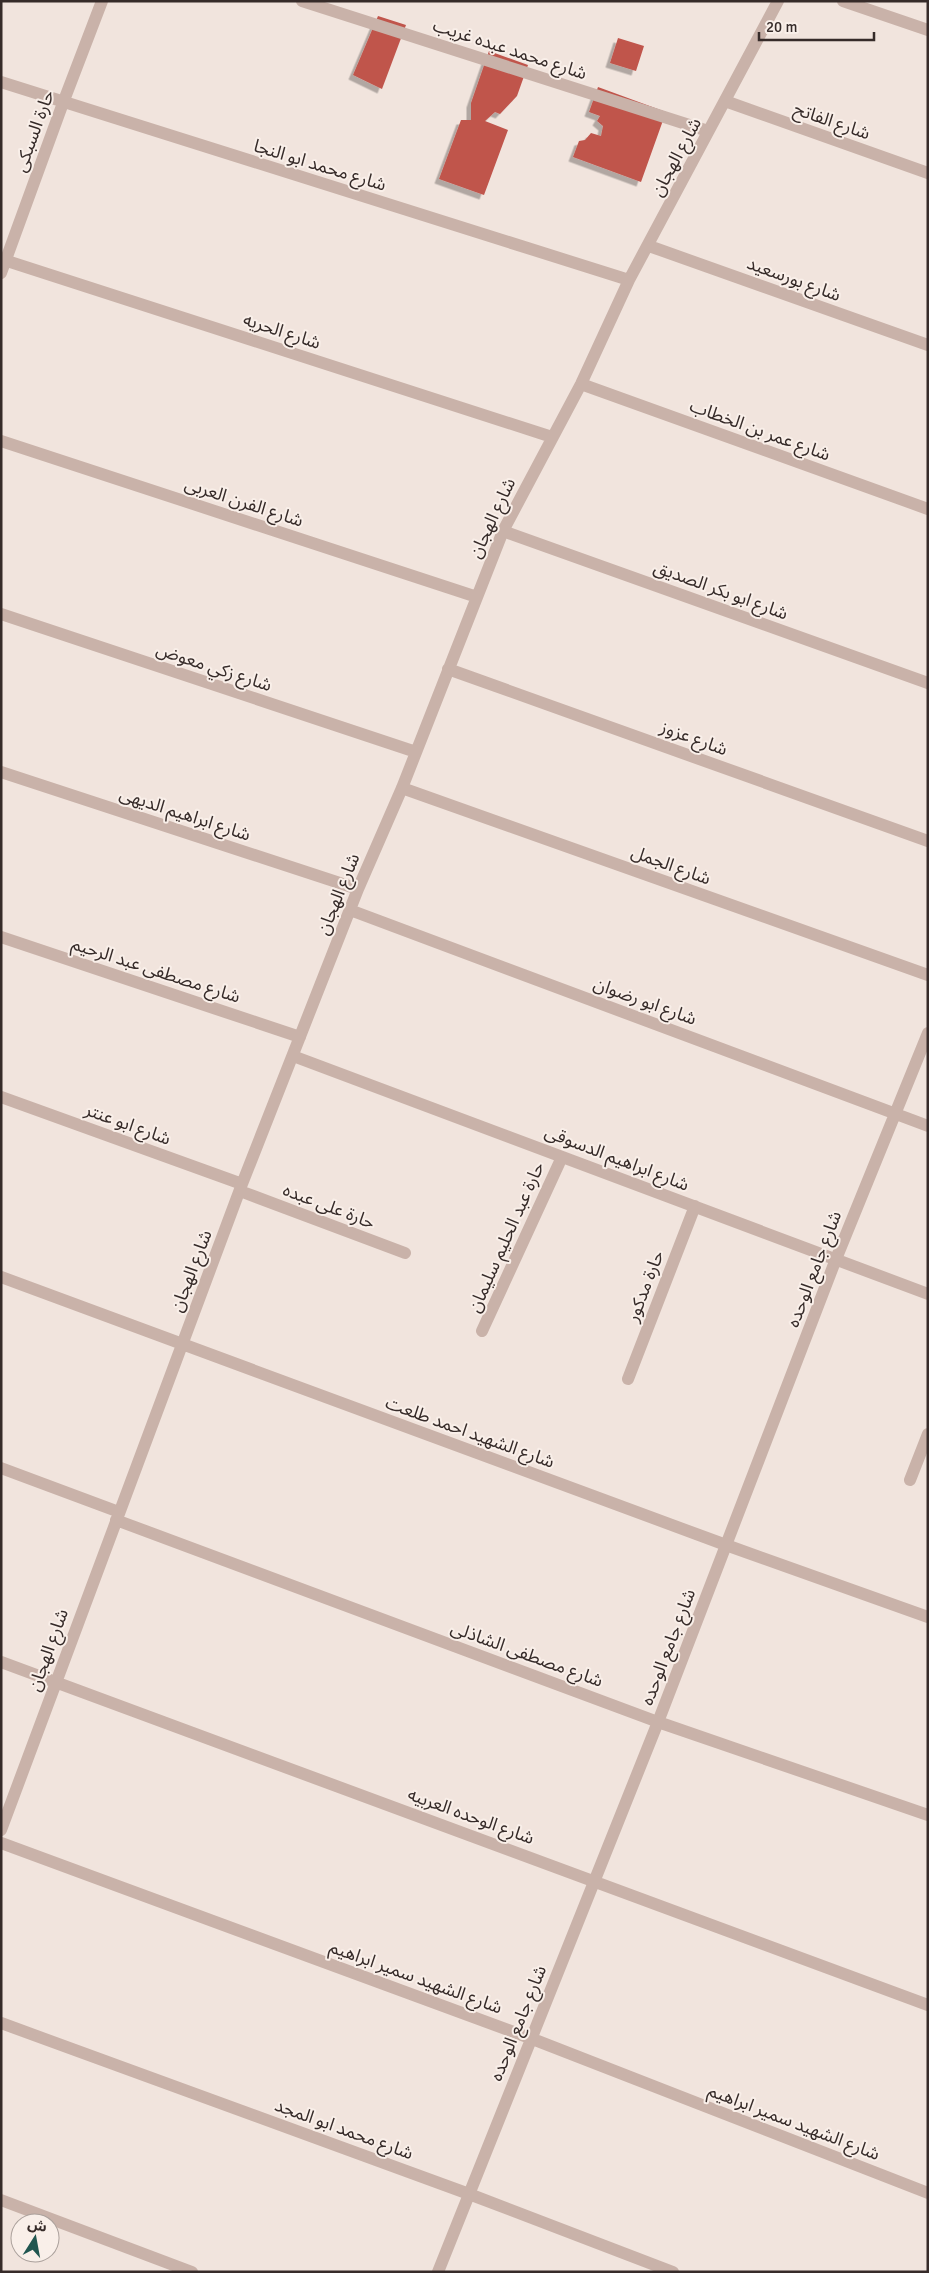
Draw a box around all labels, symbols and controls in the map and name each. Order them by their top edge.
scale bar [759,10,874,42]
street label: شارع محمد عبده غريب [429,14,590,87]
text: 20 m [766,18,797,36]
street label: حارة السبكى [9,87,59,175]
street label: شارع الفاتح [790,98,873,147]
street label: شارع الهجان [646,114,709,202]
street label: شارع محمد ابو النجا [250,134,389,198]
street label: شارع بورسعيد [743,252,844,309]
street label: شارع الحريه [240,308,324,357]
street label: شارع عمر بن الخطاب [686,394,833,468]
street label: شارع الفرن العربى [181,472,306,534]
street label: شارع الهجان [464,474,523,563]
street label: شارع ابو بكر الصديق [650,556,791,627]
street label: شارع زكي معوض [152,638,275,699]
street label: شارع عزوز [655,715,731,763]
street label: شارع ابراهيم الديهى [116,782,253,848]
street label: شارع الجمل [627,840,714,892]
street label: شارع الهجان [312,850,367,939]
street label: شارع مصطفى عبد الرحيم [68,932,243,1011]
street label: شارع ابو رضوان [589,972,700,1033]
street label: شارع ابو عنتر [80,1098,174,1152]
street label: شارع ابراهيم الدسوقى [541,1120,692,1198]
street label: حارة عبد الحليم سليمان [463,1158,551,1317]
street label: حارة على عبده [280,1178,378,1234]
street label: شارع جامع الوحده [782,1208,849,1331]
street label: شارع الهجان [165,1227,220,1316]
street label: حارة مدكور [621,1247,669,1326]
street label: شارع الشهيد احمد طلعت [382,1391,557,1476]
street label: شارع جامع الوحده [636,1586,703,1709]
street label: شارع الهجان [23,1606,76,1695]
street label: شارع مصطفى الشاذلى [447,1616,606,1695]
street label: شارع الوحده العربيه [404,1783,537,1852]
street label: شارع الشهيد سمير ابراهيم [326,1935,505,2021]
street label: شارع جامع الوحده [485,1962,554,2085]
street label: شارع الشهيد سمير ابراهيم [704,2079,883,2168]
street label: شارع محمد ابو المجد [271,2094,416,2167]
north arrow [10,2213,60,2263]
text: ش [26,2216,48,2236]

